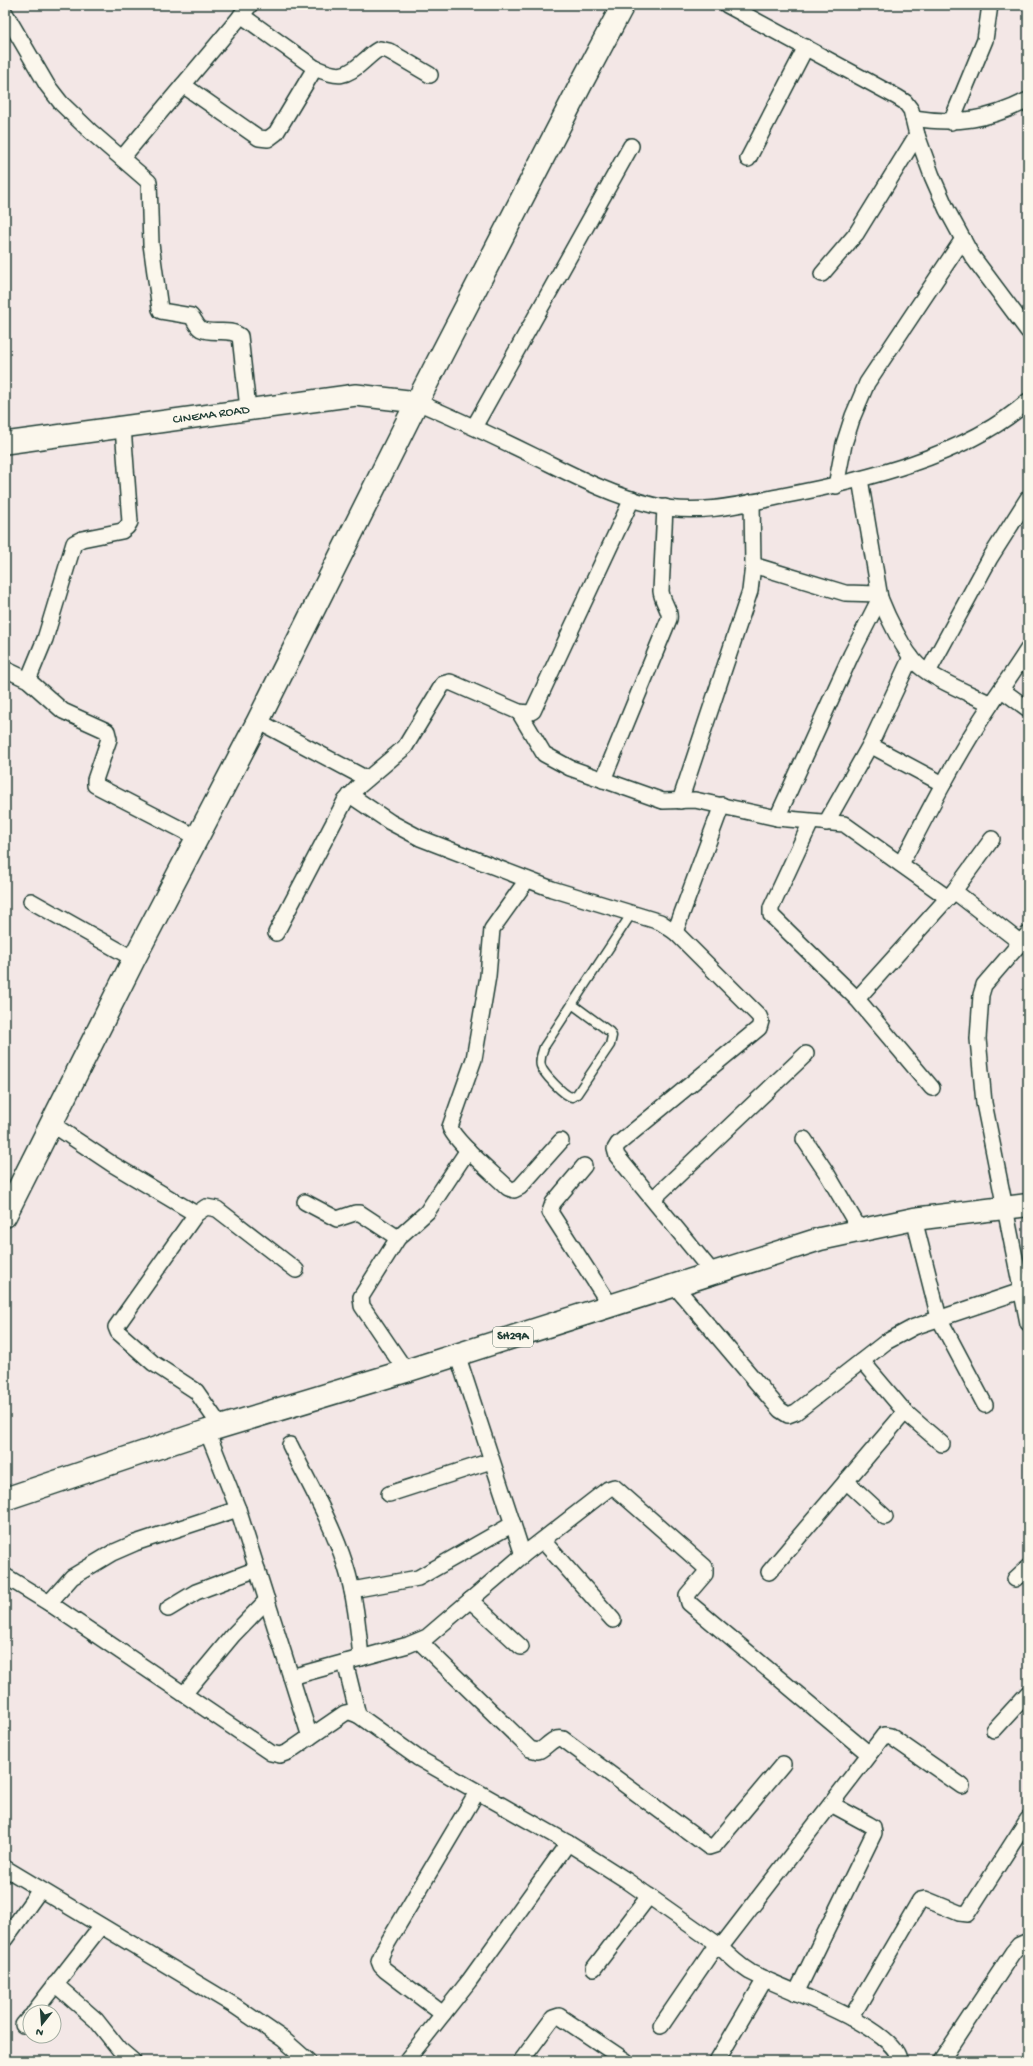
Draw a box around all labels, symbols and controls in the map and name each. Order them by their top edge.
street label: CINEMA ROAD [172,402,251,427]
road number: SH29A [493,1327,533,1347]
north arrow [22,2004,62,2044]
text: N [34,2025,45,2038]

